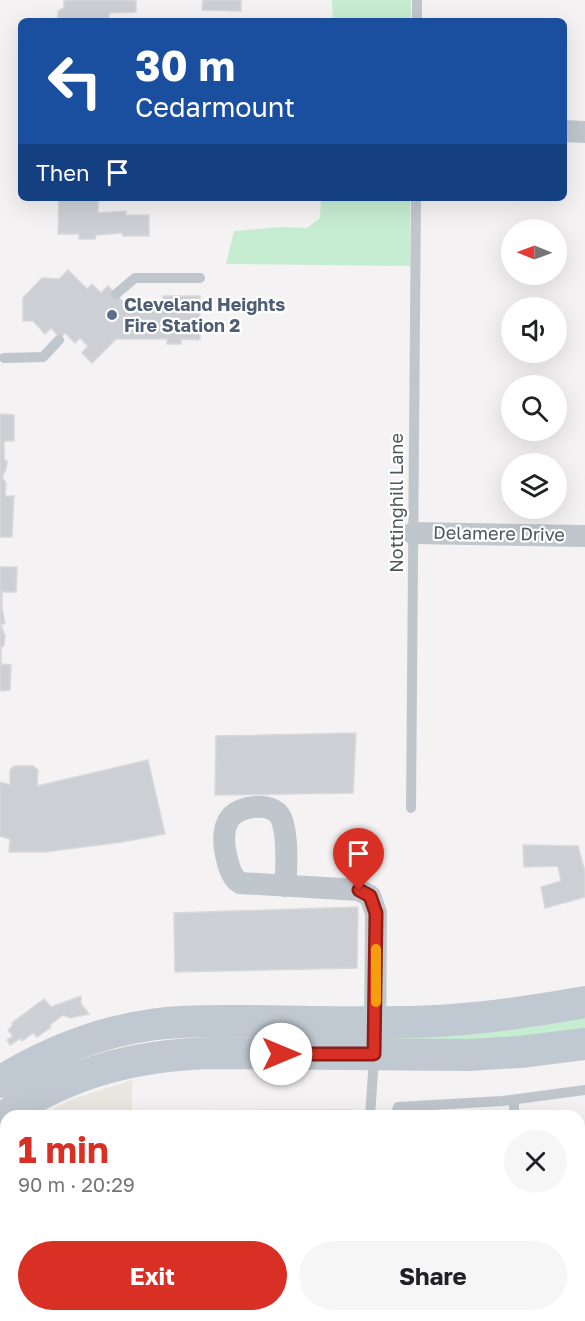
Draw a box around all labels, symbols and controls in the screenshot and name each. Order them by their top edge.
text: 30 m [135,40,235,90]
icon: left [36,42,114,120]
text: Cedarmount [135,91,295,123]
icon: arrive [101,156,134,189]
text: Then [36,159,89,186]
north arrow [501,219,567,285]
map controls [501,219,567,519]
place label: Cleveland Heights Fire Station 2 [124,293,285,336]
button: sound [501,297,567,363]
marker: Cleveland Heights Fire Station 2 [105,308,119,322]
button: search [501,375,567,441]
street label: Nottinghill Lane [385,433,407,573]
button: layers [501,453,567,519]
street label: Delamere Drive [433,521,565,545]
pin [333,828,384,890]
icon: arrive [342,837,375,870]
position arrow [249,1022,313,1086]
text: 1 min [18,1128,109,1171]
button: close [504,1130,567,1193]
text: 90 m · 20:29 [18,1172,135,1196]
button: Exit [18,1241,287,1310]
button: Share [299,1241,567,1310]

